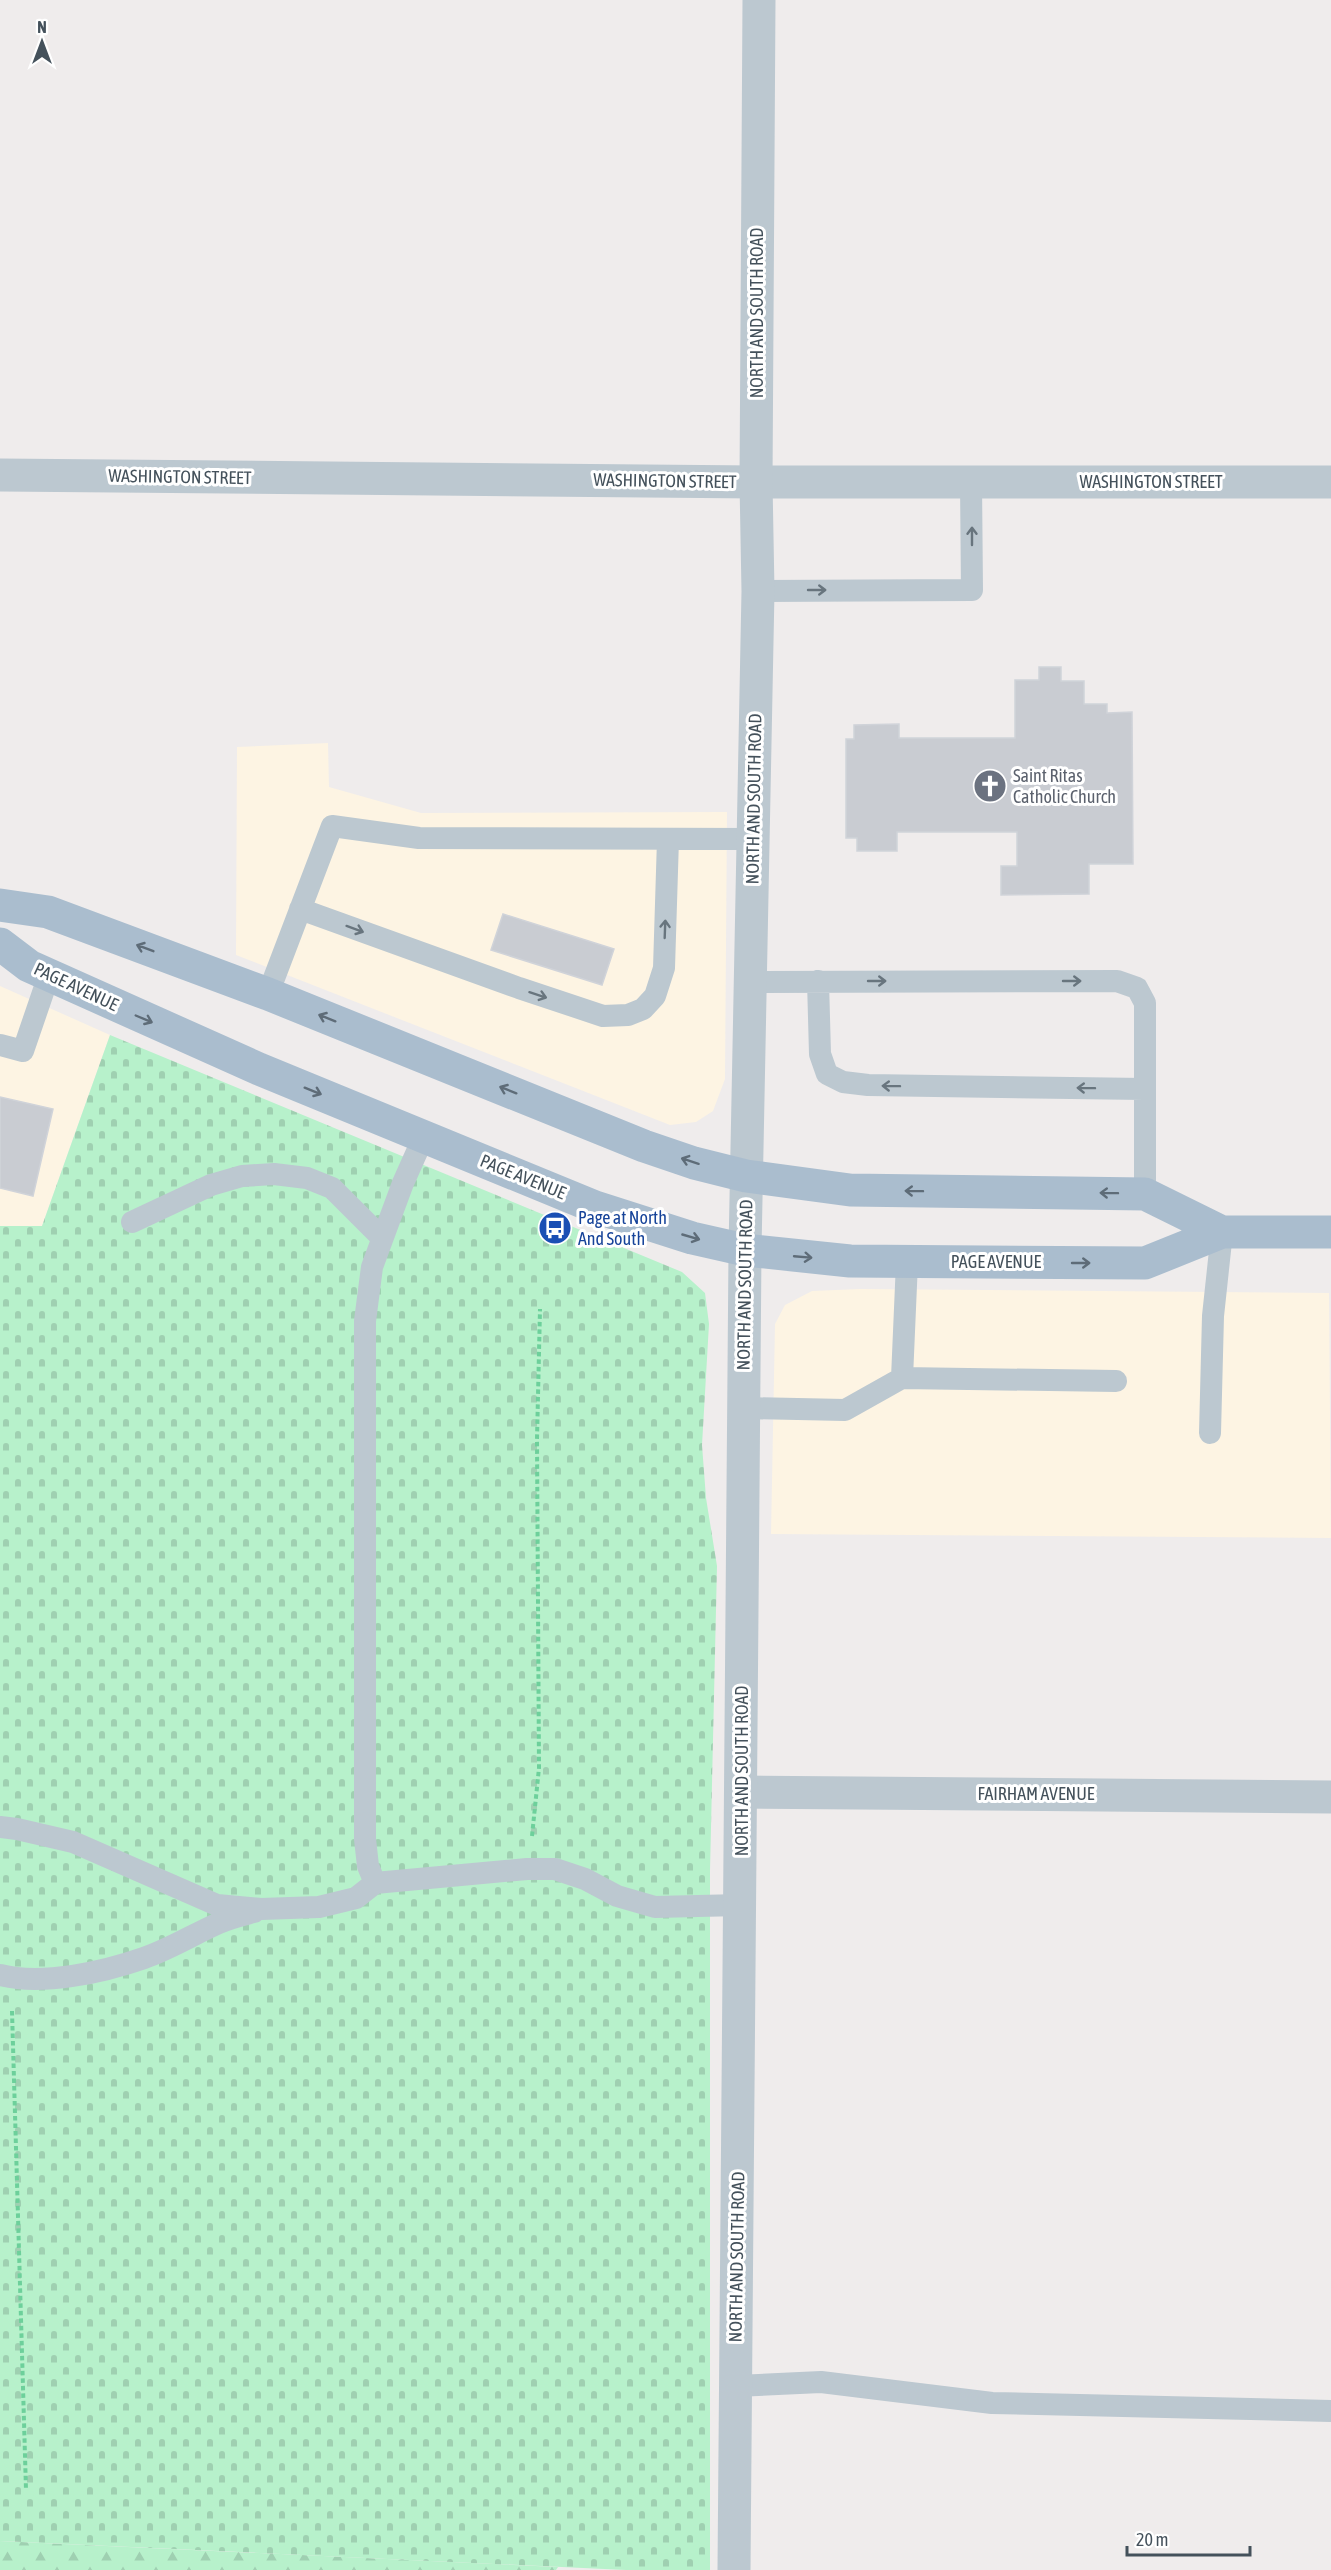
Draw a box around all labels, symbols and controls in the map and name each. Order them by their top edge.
north arrow [12,12,72,72]
text: N [37,18,47,36]
street label: NORTH AND SOUTH ROAD [746,228,767,398]
street label: WASHINGTON STREET [108,465,252,488]
street label: WASHINGTON STREET [593,469,737,492]
street label: WASHINGTON STREET [1079,471,1223,492]
one-way arrow [966,526,978,546]
one-way arrow [806,585,826,596]
street label: NORTH AND SOUTH ROAD [742,713,765,885]
place label: Saint Ritas Catholic Church [1013,765,1116,807]
church icon: Saint Ritas Catholic Church [972,768,1008,804]
one-way arrow [660,920,671,940]
one-way arrow [345,924,364,935]
one-way arrow [136,942,155,953]
street label: PAGE AVENUE [31,958,122,1015]
one-way arrow [866,975,886,987]
one-way arrow [1061,975,1081,987]
one-way arrow [528,990,547,1001]
one-way arrow [318,1012,337,1023]
one-way arrow [134,1014,153,1025]
one-way arrow [881,1080,901,1092]
one-way arrow [1076,1082,1096,1094]
one-way arrow [500,1084,518,1095]
one-way arrow [304,1086,322,1097]
street label: PAGE AVENUE [477,1150,569,1203]
one-way arrow [681,1155,700,1166]
one-way arrow [905,1185,925,1197]
one-way arrow [1100,1187,1120,1199]
street label: NORTH AND SOUTH ROAD [733,1199,756,1371]
place label: Page at North And South [578,1207,667,1249]
bus stop icon: Page at North And South [537,1210,573,1246]
one-way arrow [681,1232,700,1243]
street label: PAGE AVENUE [951,1251,1042,1272]
one-way arrow [792,1252,812,1263]
one-way arrow [1071,1257,1091,1269]
street label: NORTH AND SOUTH ROAD [731,1686,752,1856]
street label: FAIRHAM AVENUE [978,1783,1095,1804]
street label: NORTH AND SOUTH ROAD [725,2171,748,2343]
scale bar [1127,2519,1250,2557]
text: 20 m [1136,2529,1168,2550]

